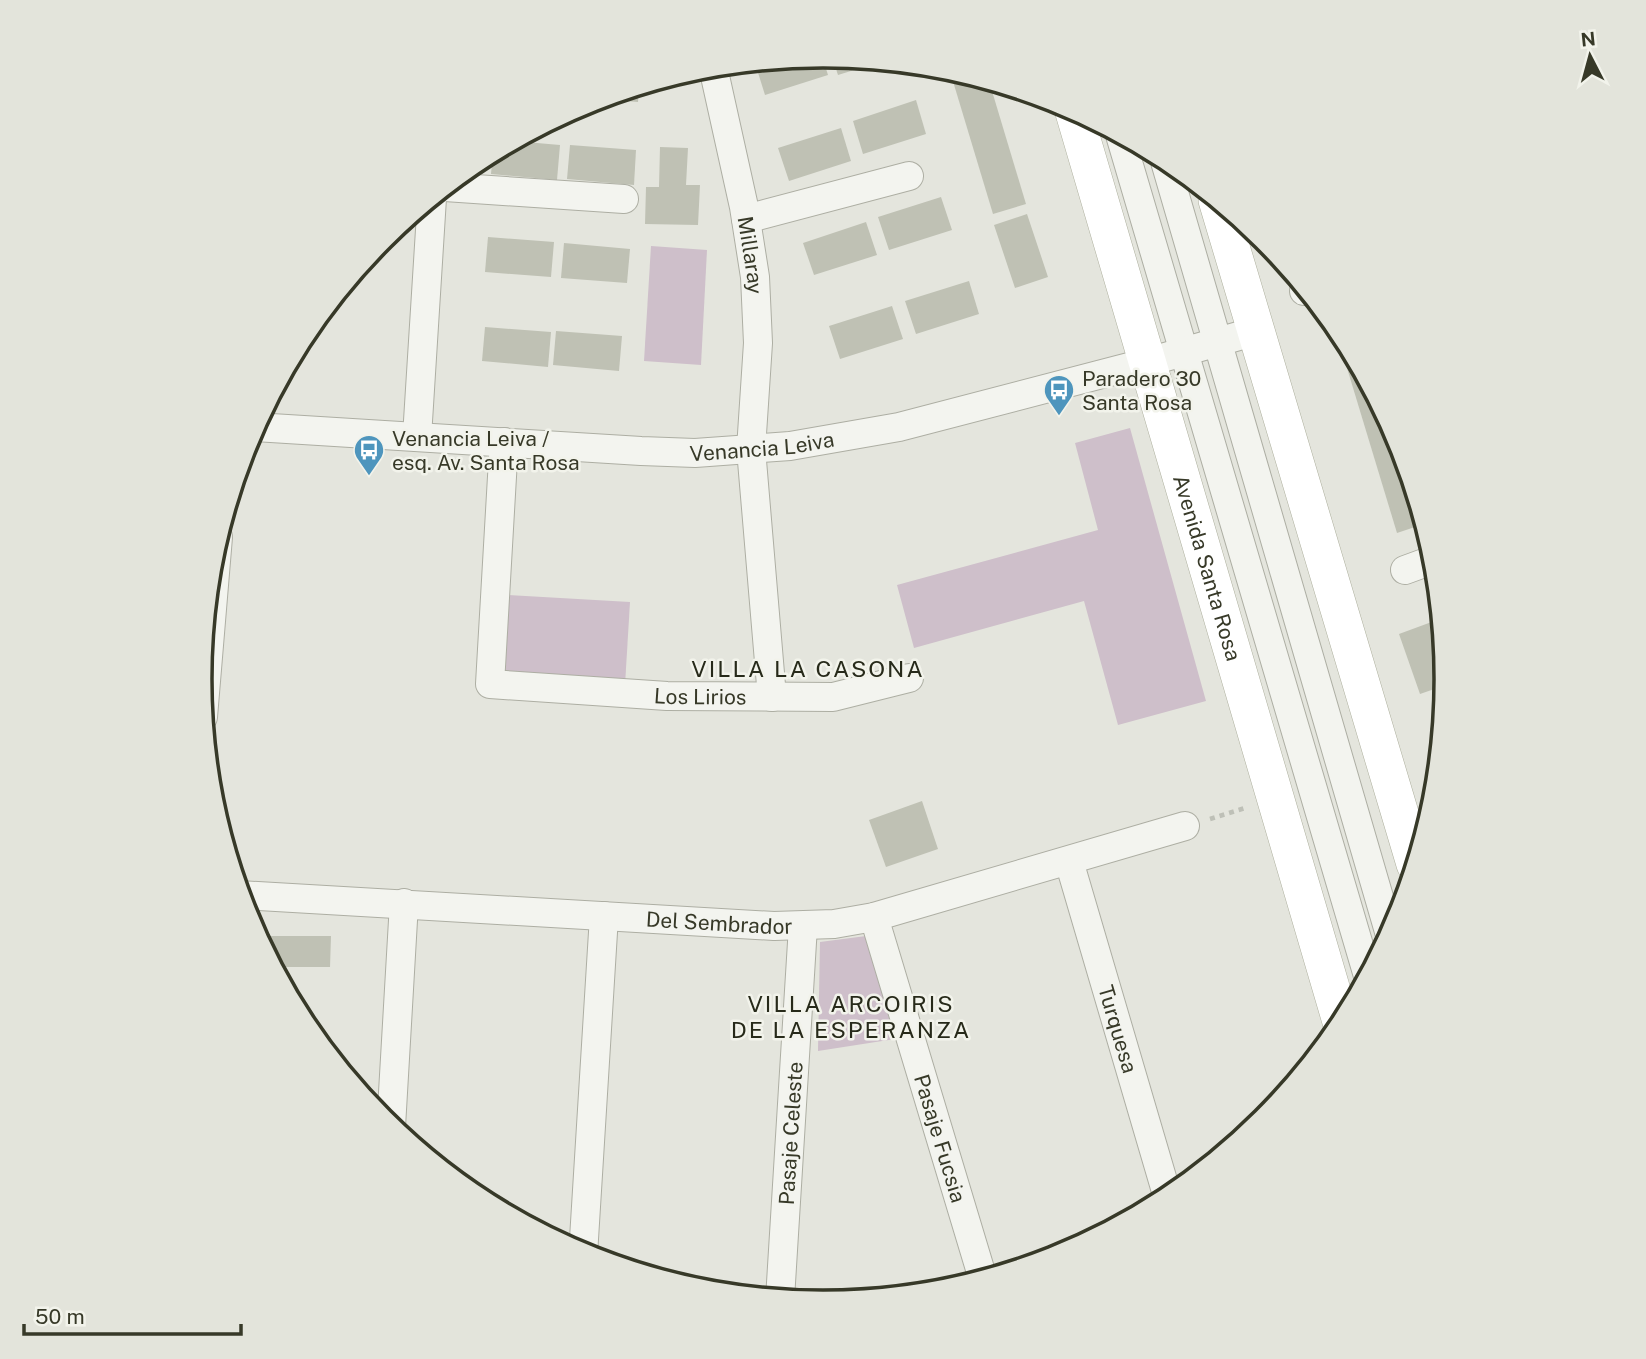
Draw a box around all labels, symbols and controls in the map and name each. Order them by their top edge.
north arrow [1555,21,1625,91]
text: N [1580,27,1597,51]
street label: Millaray [733,214,768,294]
place label: Paradero 30 Santa Rosa [1082,366,1201,415]
bus stop icon: Paradero 30 Santa Rosa [1042,373,1076,417]
place label: Venancia Leiva / esq. Av. Santa Rosa [392,426,580,475]
street label: Venancia Leiva [689,426,836,466]
bus stop icon: Venancia Leiva / esq. Av. Santa Rosa [352,433,386,477]
street label: Avenida Santa Rosa [1169,472,1247,664]
district label: VILLA LA CASONA [691,655,925,682]
street label: Los Lirios [653,683,747,709]
street label: Del Sembrador [645,906,793,939]
street label: Turquesa [1094,982,1143,1076]
district label: VILLA ARCOIRIS DE LA ESPERANZA [731,990,971,1043]
street label: Pasaje Celeste [773,1061,807,1206]
street label: Pasaje Fucsia [910,1071,972,1205]
scale bar [24,1292,242,1336]
text: 50 m [35,1304,85,1329]

